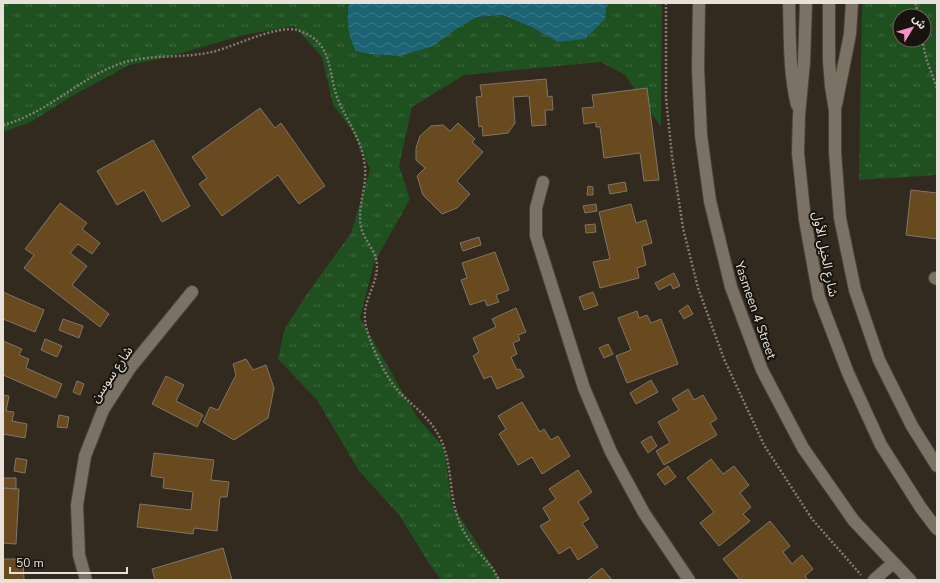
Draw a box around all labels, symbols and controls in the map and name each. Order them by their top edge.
north arrow [892,8,932,48]
text: ش [909,12,930,33]
street label: شارع الخيل الأول [807,210,842,299]
street label: Yasmeen 4 Street [730,258,780,362]
street label: شارع سوسن [86,343,138,407]
scale bar [10,549,127,575]
text: 50 m [16,555,44,571]

